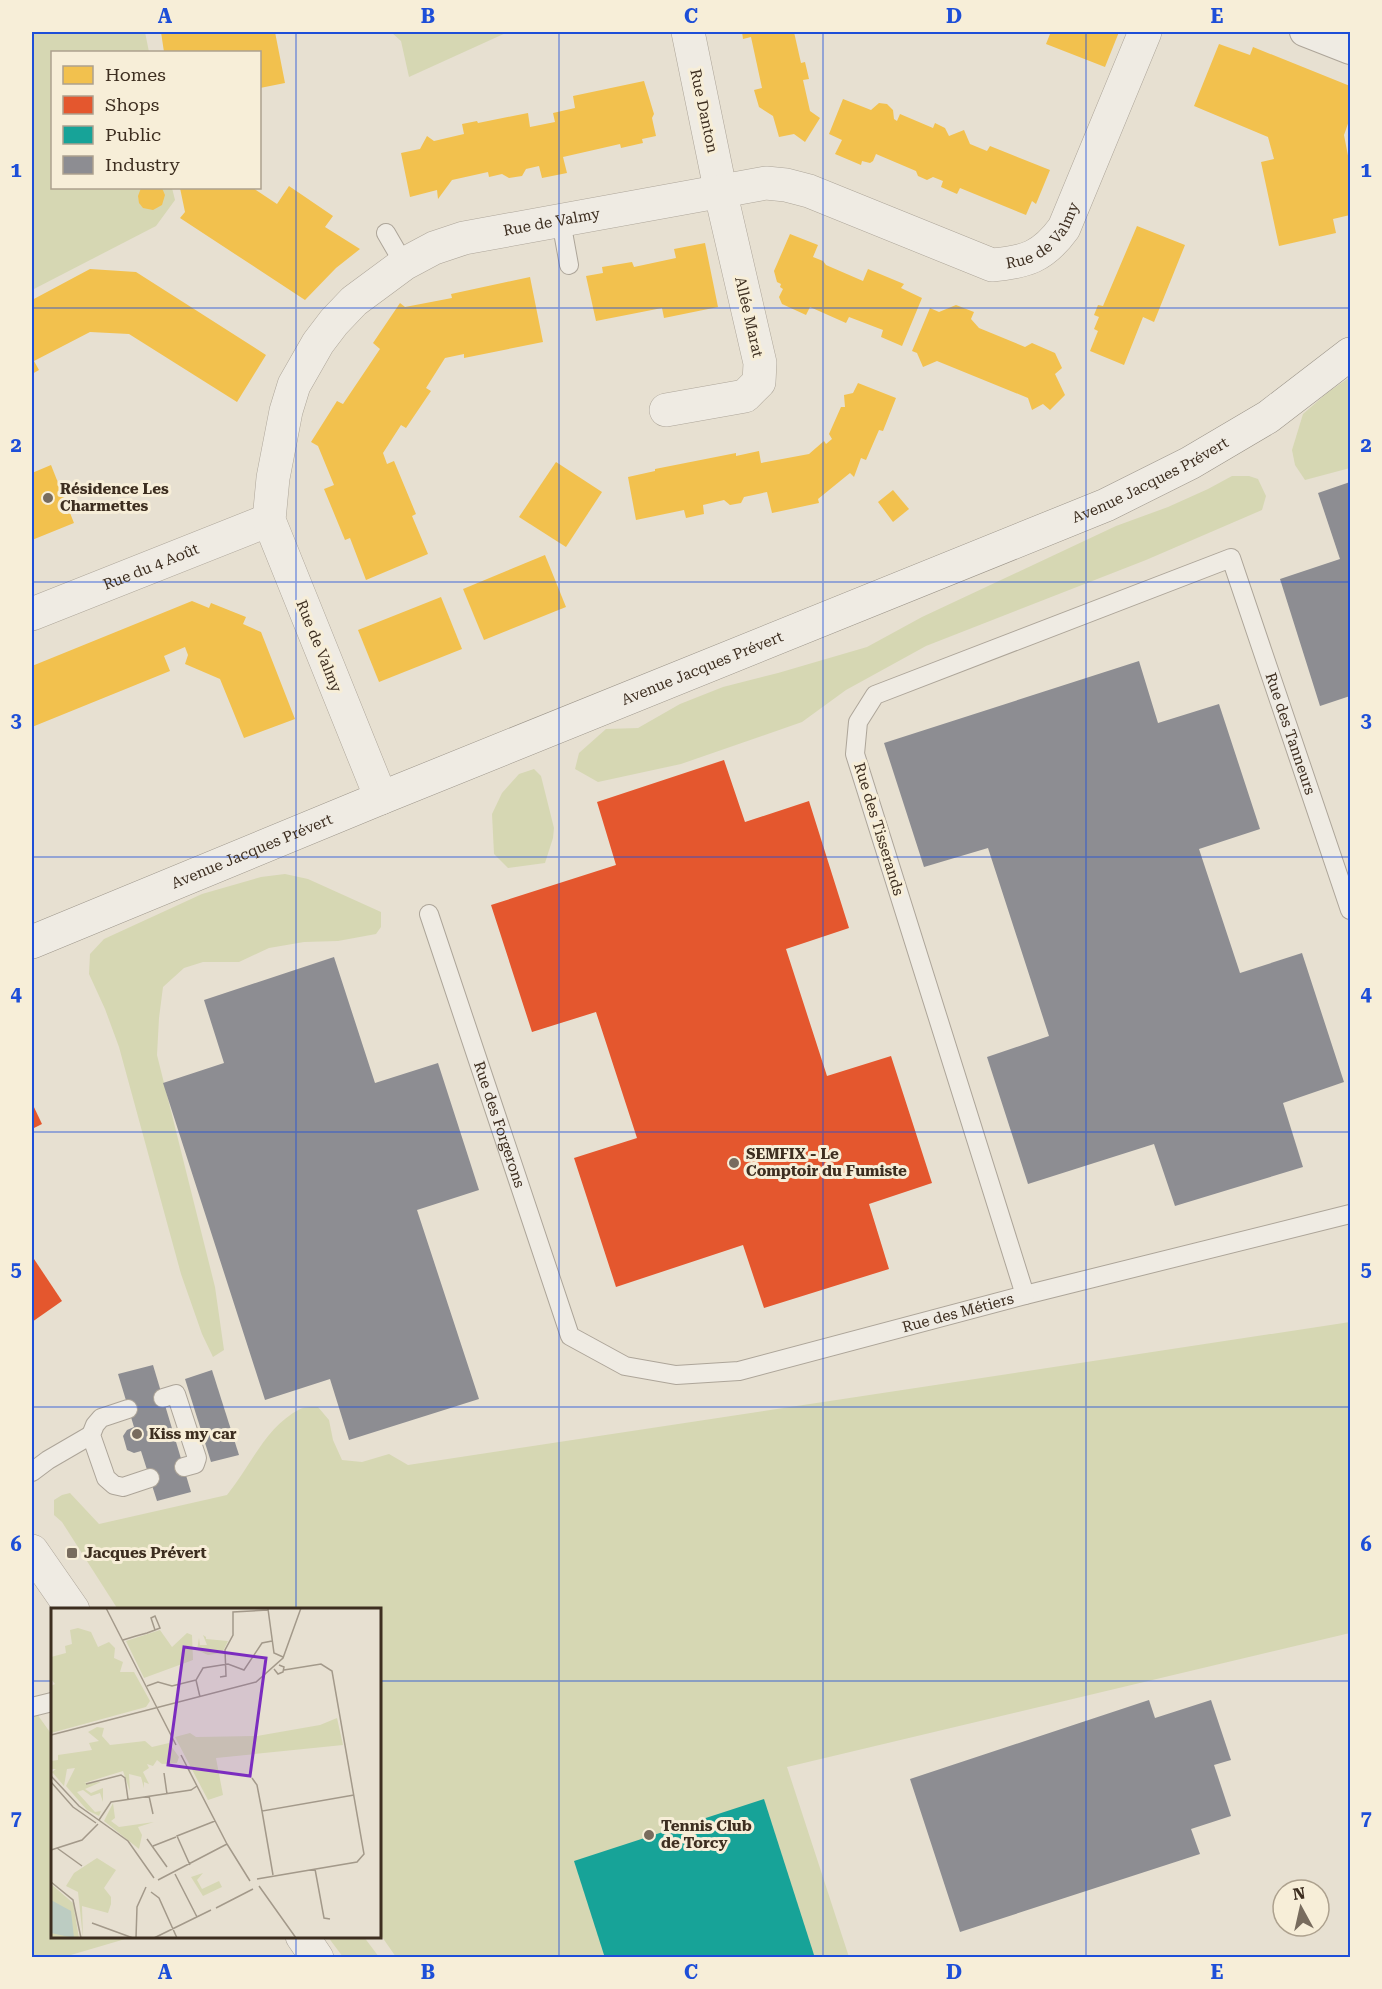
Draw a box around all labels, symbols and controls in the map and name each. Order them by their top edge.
text: A [158,4,173,28]
text: B [421,4,435,28]
text: C [684,4,698,28]
text: D [946,4,962,28]
text: E [1211,4,1224,28]
legend [51,51,261,189]
text: Homes [105,64,166,85]
street label: Rue Danton [686,67,722,155]
text: Shops [105,94,159,115]
text: Public [105,124,161,145]
text: Industry [105,154,180,175]
text: 1 [10,158,22,182]
text: 1 [1360,158,1372,182]
street label: Rue de Valmy [1004,199,1083,272]
street label: Rue de Valmy [502,204,602,240]
street label: Allée Marat [731,275,767,359]
text: 2 [10,433,22,457]
street label: Avenue Jacques Prévert [1069,433,1232,527]
text: 2 [1360,433,1372,457]
place label: Résidence Les Charmettes [60,480,169,515]
marker: Résidence Les Charmettes [41,491,55,505]
street label: Rue du 4 Août [101,540,202,594]
street label: Rue de Valmy [292,597,346,695]
street label: Avenue Jacques Prévert [619,627,786,709]
street label: Rue des Tanneurs [1261,670,1319,797]
text: 3 [10,708,22,732]
text: 3 [1360,708,1372,732]
street label: Rue des Tisserands [850,760,908,898]
street label: Avenue Jacques Prévert [169,810,336,892]
text: 4 [10,982,22,1006]
text: 4 [1360,982,1372,1006]
street label: Rue des Forgerons [470,1059,529,1190]
place label: SEMFIX - Le Comptoir du Fumiste [746,1145,907,1180]
marker: SEMFIX - Le Comptoir du Fumiste [727,1156,741,1170]
text: 5 [10,1257,22,1281]
text: 5 [1360,1257,1372,1281]
street label: Rue des Métiers [900,1289,1016,1336]
place label: Kiss my car [149,1425,237,1443]
marker: Kiss my car [130,1427,144,1441]
text: 6 [10,1532,22,1556]
text: 6 [1360,1532,1372,1556]
place label: Jacques Prévert [84,1544,207,1562]
marker: Jacques Prévert [65,1546,79,1560]
inset map [51,1608,381,1938]
text: 7 [10,1806,22,1830]
text: 7 [1360,1806,1372,1830]
place label: Tennis Club de Torcy [661,1817,752,1852]
marker: Tennis Club de Torcy [642,1828,656,1842]
north arrow [1271,1878,1331,1938]
text: N [1292,1883,1306,1904]
text: A [158,1960,173,1984]
text: B [421,1960,435,1984]
text: C [684,1960,698,1984]
text: D [946,1960,962,1984]
text: E [1211,1960,1224,1984]

